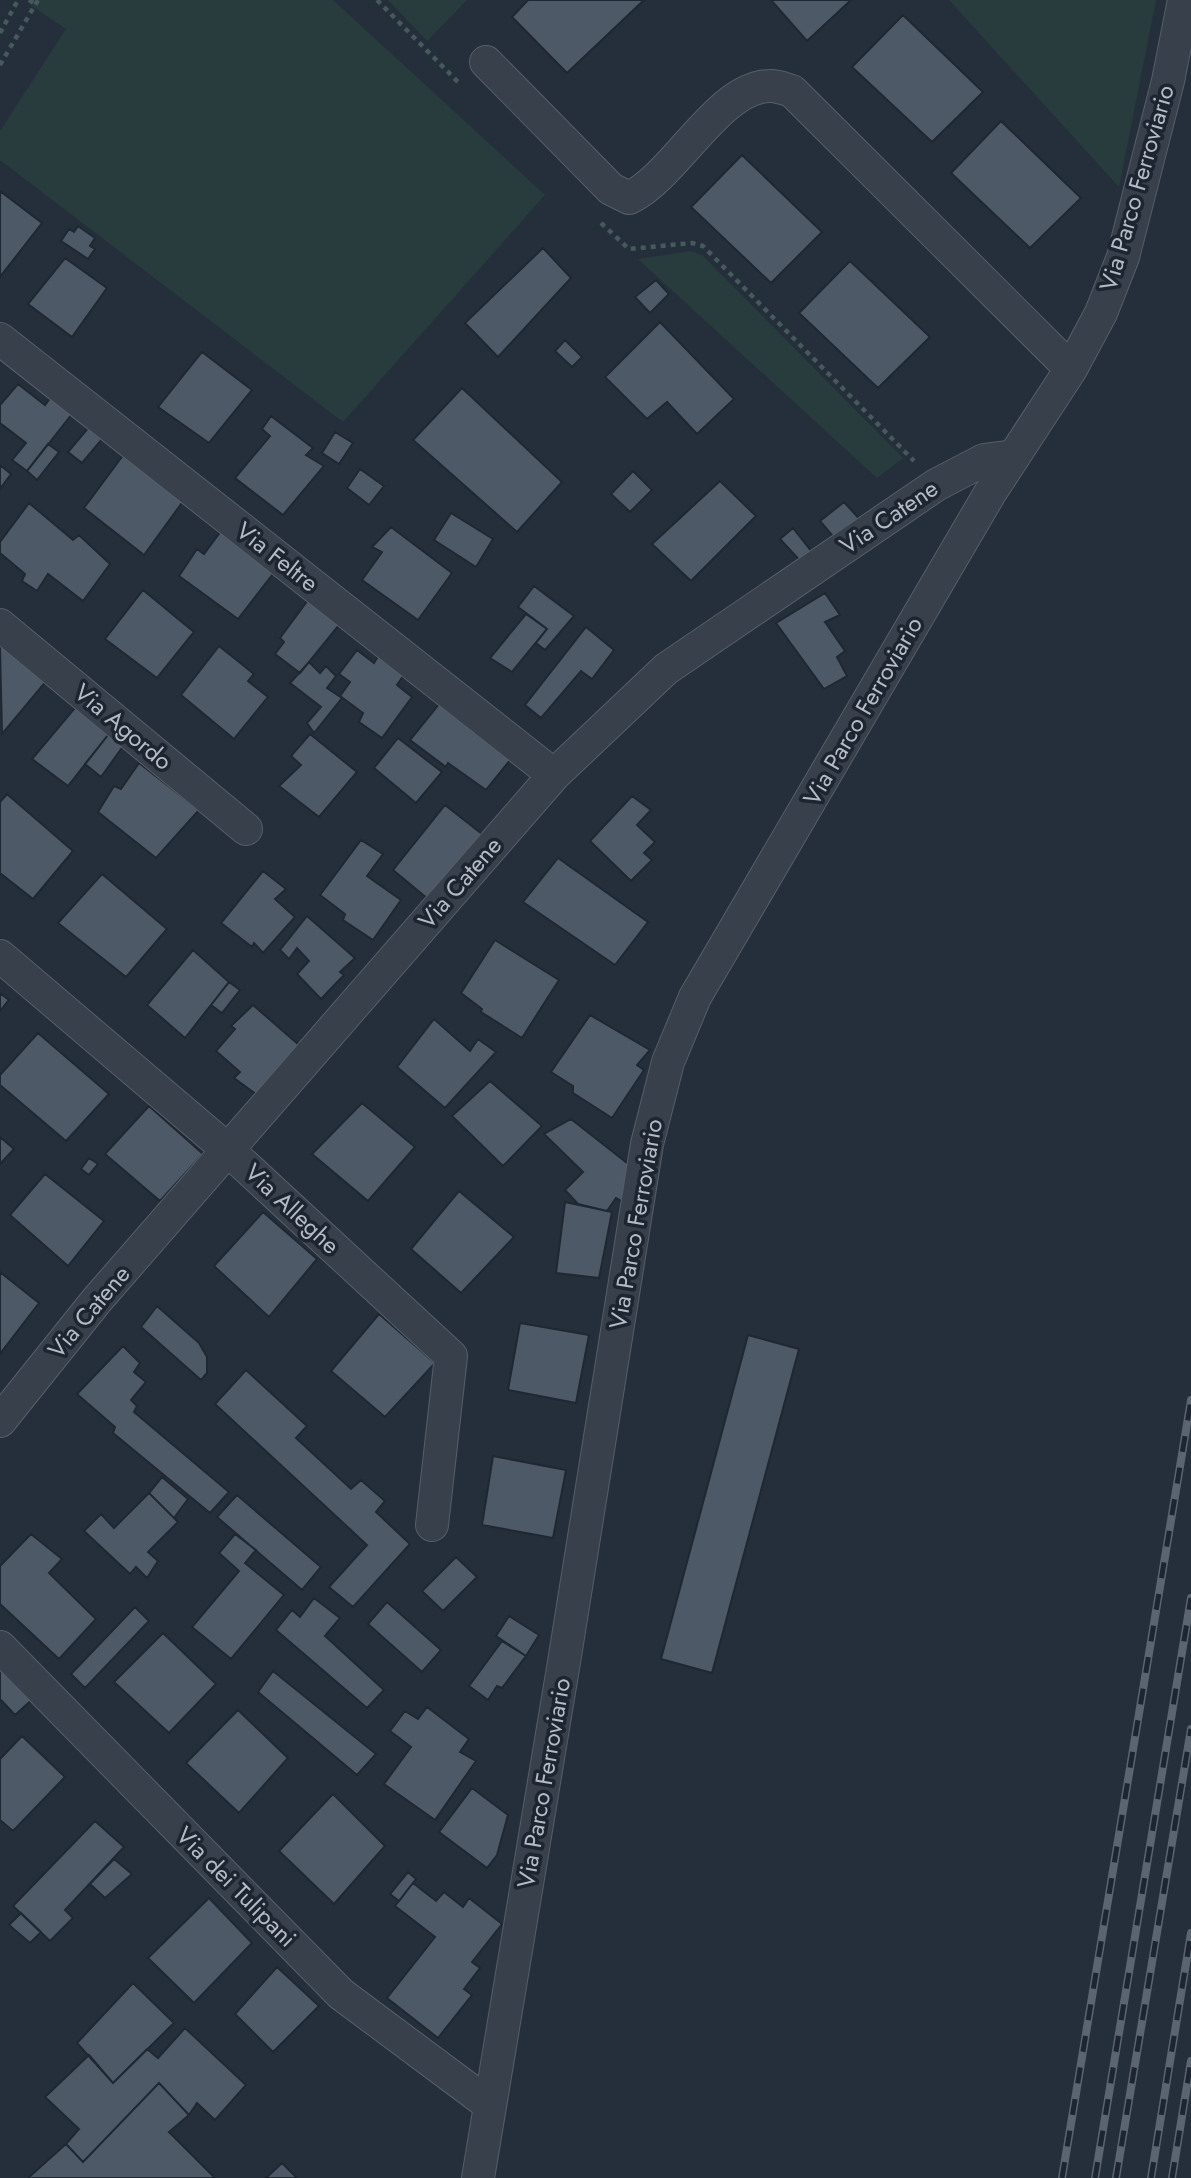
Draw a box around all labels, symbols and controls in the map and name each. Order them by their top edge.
street label: Via Parco Ferroviario [1090,81,1183,295]
street label: Via Catene [833,471,945,562]
street label: Via Feltre [229,513,326,600]
street label: Via Parco Ferroviario [794,610,931,812]
street label: Via Agordo [67,675,180,778]
street label: Via Catene [410,829,510,936]
street label: Via Parco Ferroviario [600,1116,671,1332]
street label: Via Alleghe [237,1155,348,1262]
street label: Via Catene [39,1258,138,1366]
street label: Via Parco Ferroviario [508,1675,579,1891]
street label: Via dei Tulipani [168,1818,305,1955]

